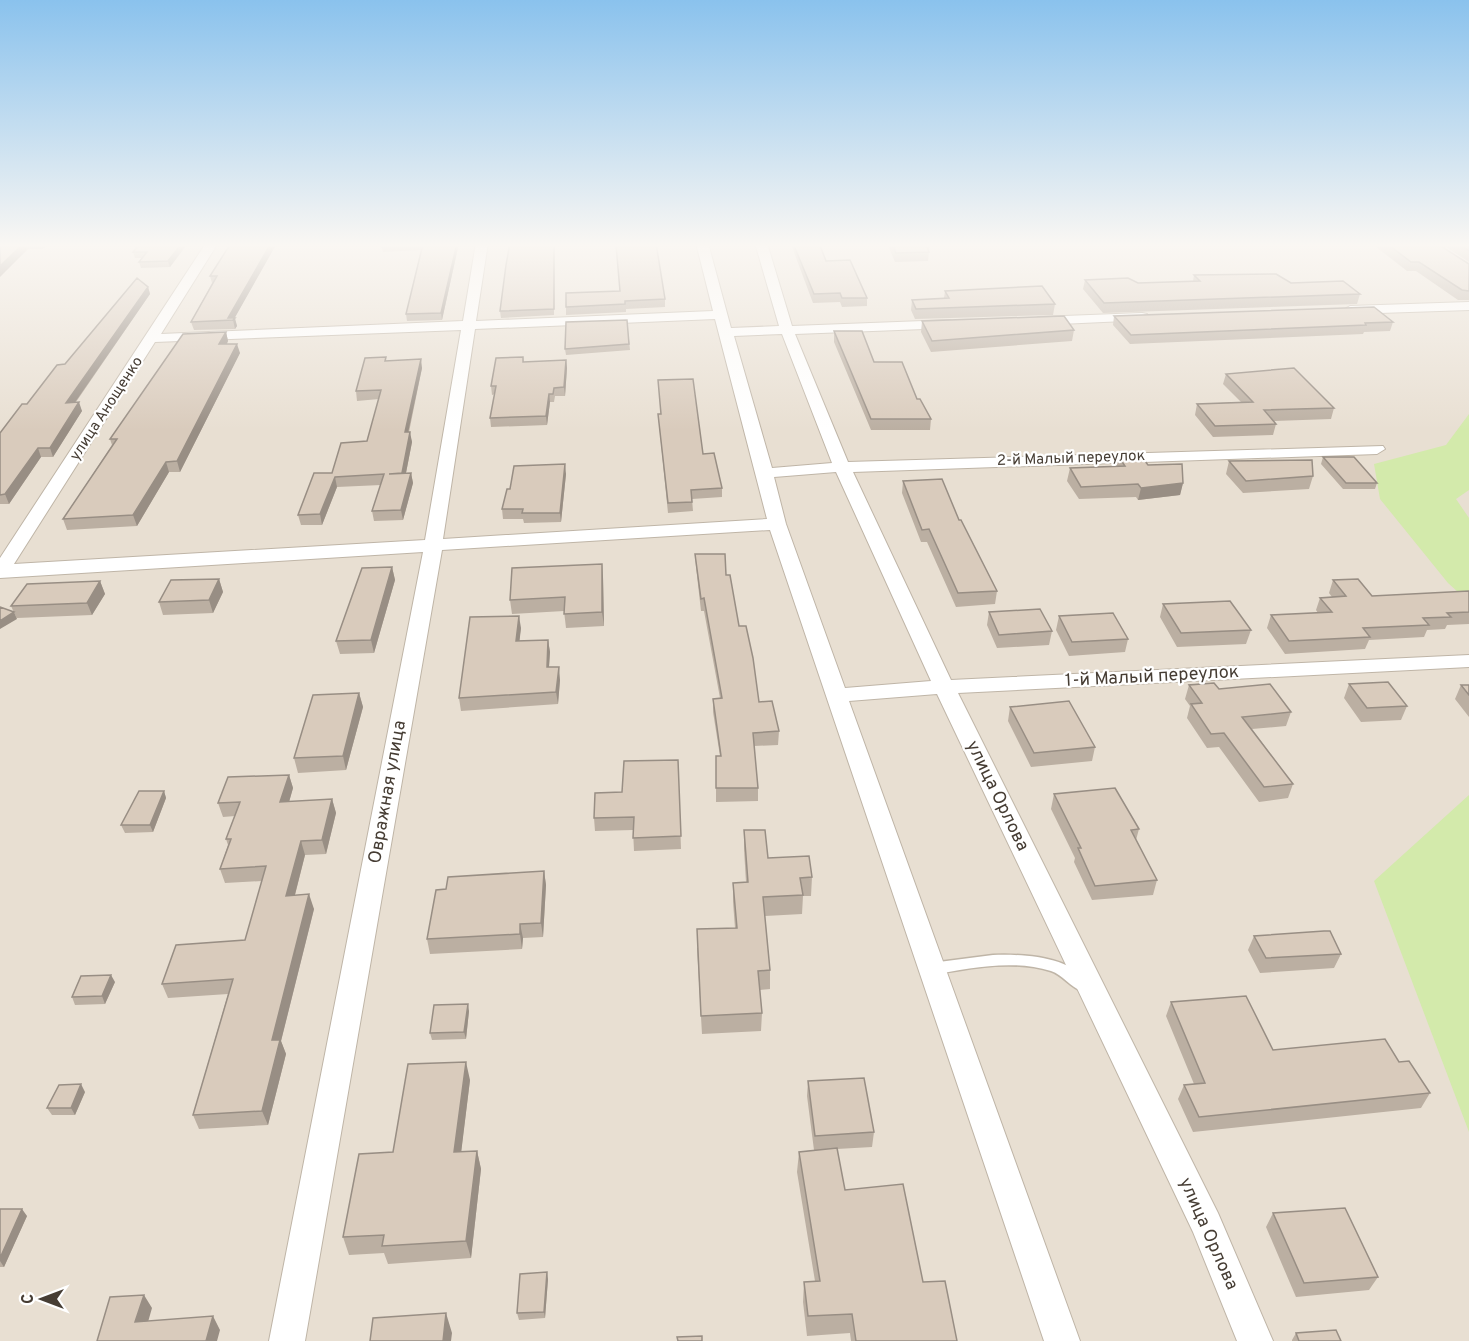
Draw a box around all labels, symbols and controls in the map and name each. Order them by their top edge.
street label: улица Анощенко [66,353,148,465]
street label: 2-й Малый переулок [997,447,1145,471]
street label: 1-й Малый переулок [1064,661,1240,693]
street label: Овражная улица [364,719,412,865]
street label: улица Орлова [960,737,1034,855]
street label: улица Орлова [1173,1174,1243,1294]
north arrow [12,1269,72,1329]
text: С [19,1294,39,1304]

